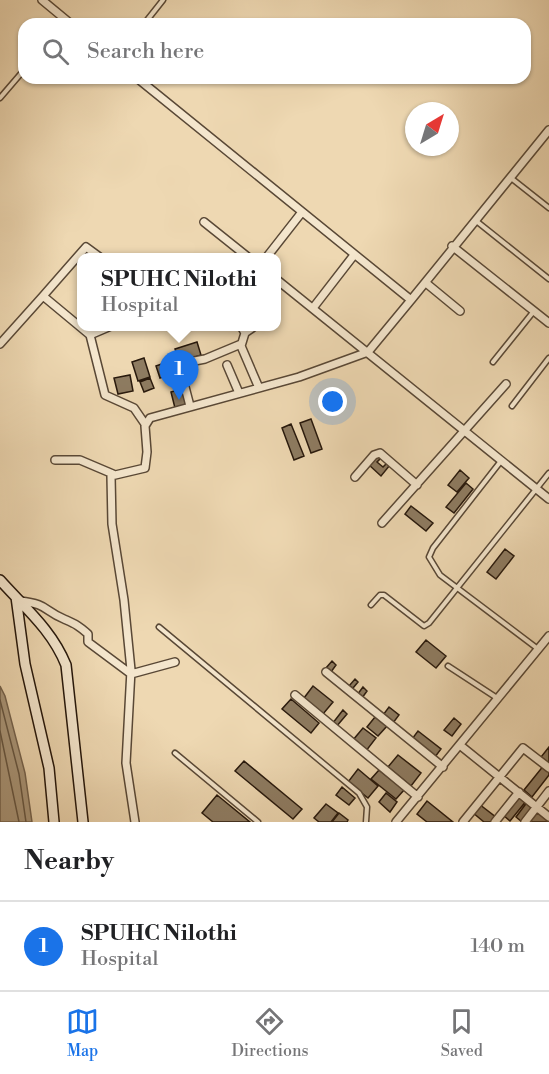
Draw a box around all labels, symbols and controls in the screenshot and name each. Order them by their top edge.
search box [18,18,531,84]
icon: search [39,35,72,68]
text: Search here [87,38,204,65]
north arrow [405,102,459,156]
popup [77,253,281,331]
text: SPUHC Nilothi [101,266,257,293]
text: Hospital [101,293,179,318]
pin: 1 [160,350,198,400]
your location [318,387,347,416]
text: Nearby [24,845,114,877]
text: SPUHC Nilothi [81,920,237,947]
text: 1 [39,934,48,959]
text: 140 m [470,934,525,959]
text: Hospital [81,947,158,972]
tab: Map [66,1005,99,1061]
tab: Directions [231,1005,309,1061]
tab: Saved [441,1005,483,1061]

